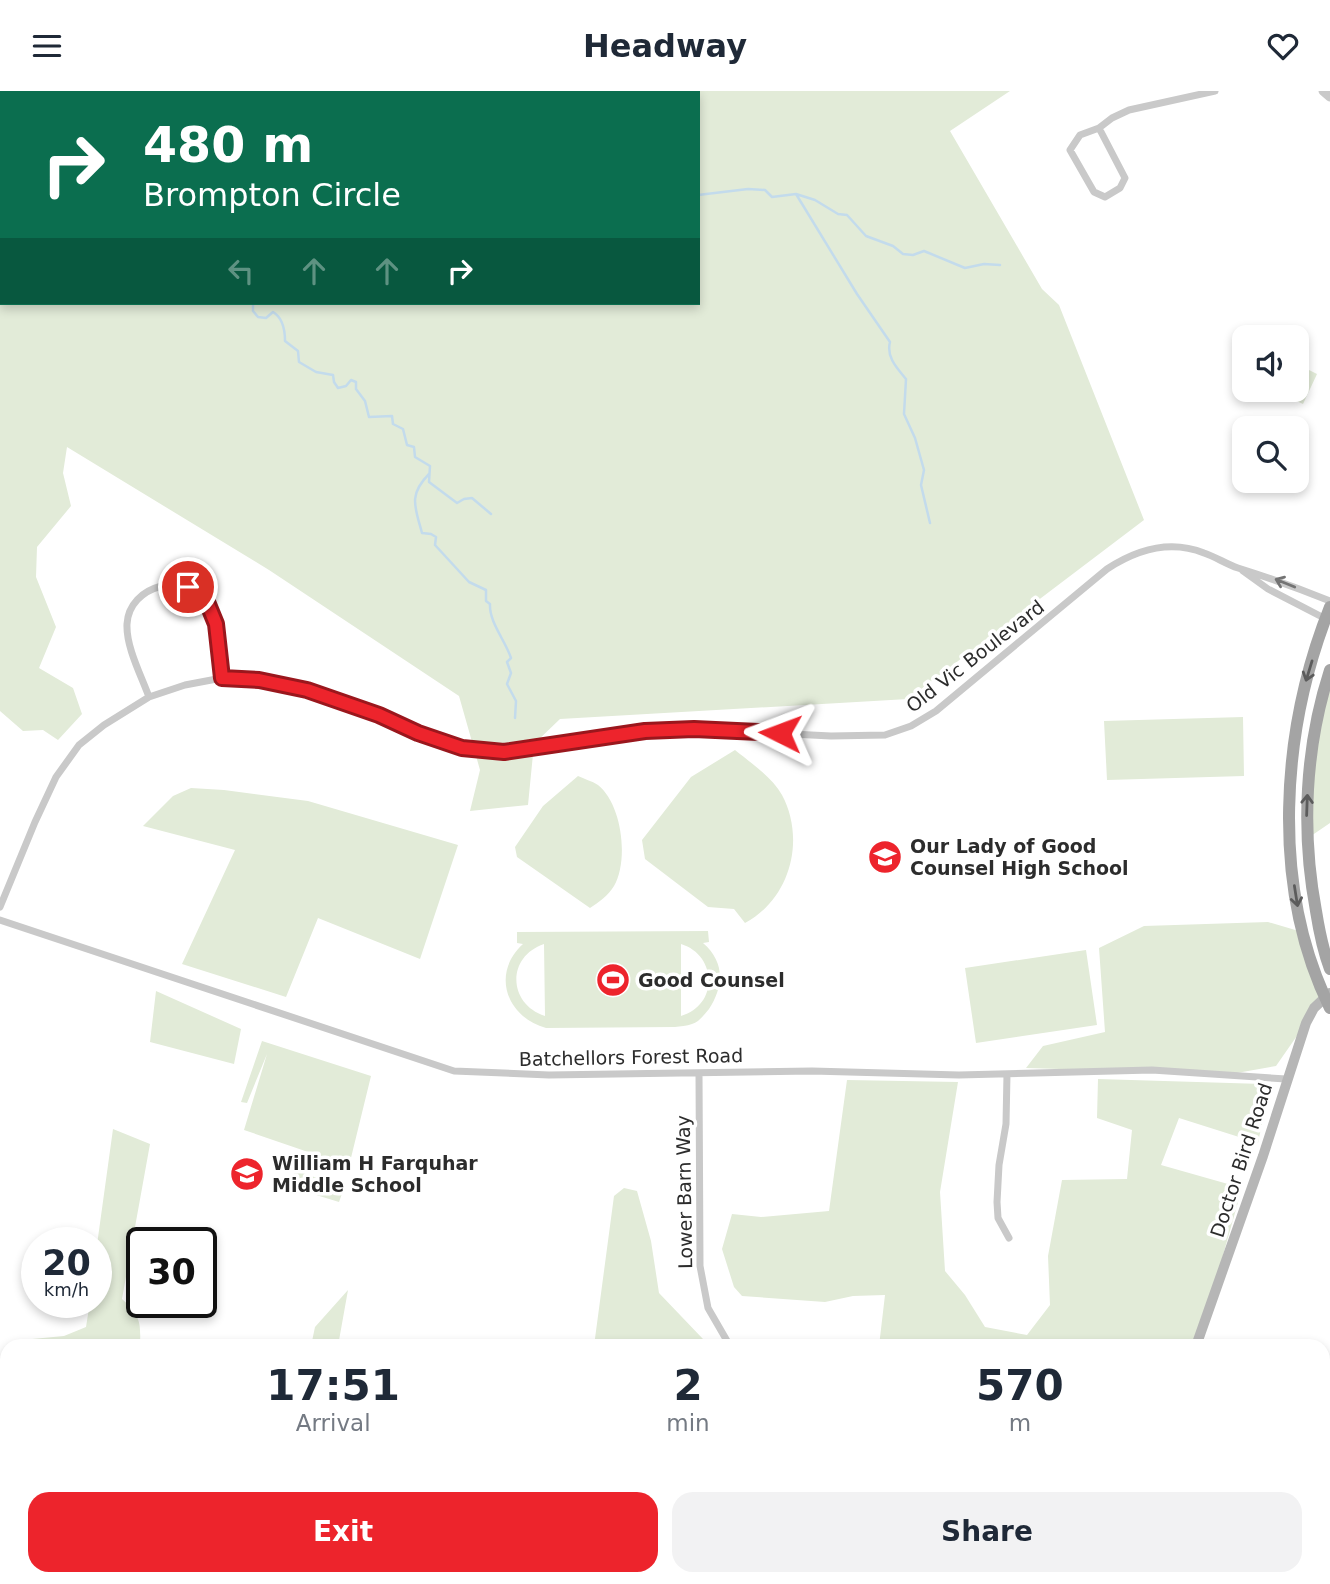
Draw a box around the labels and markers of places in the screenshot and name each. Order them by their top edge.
pin [158,557,218,617]
place label: Our Lady of Good Counsel High School [910,835,1129,879]
school or university icon: Our Lady of Good Counsel High School [866,838,904,876]
sports icon: Good Counsel [594,961,632,999]
place label: Good Counsel [638,969,785,991]
place label: William H Farquhar Middle School [272,1152,478,1196]
school or university icon: William H Farquhar Middle School [228,1155,266,1193]

